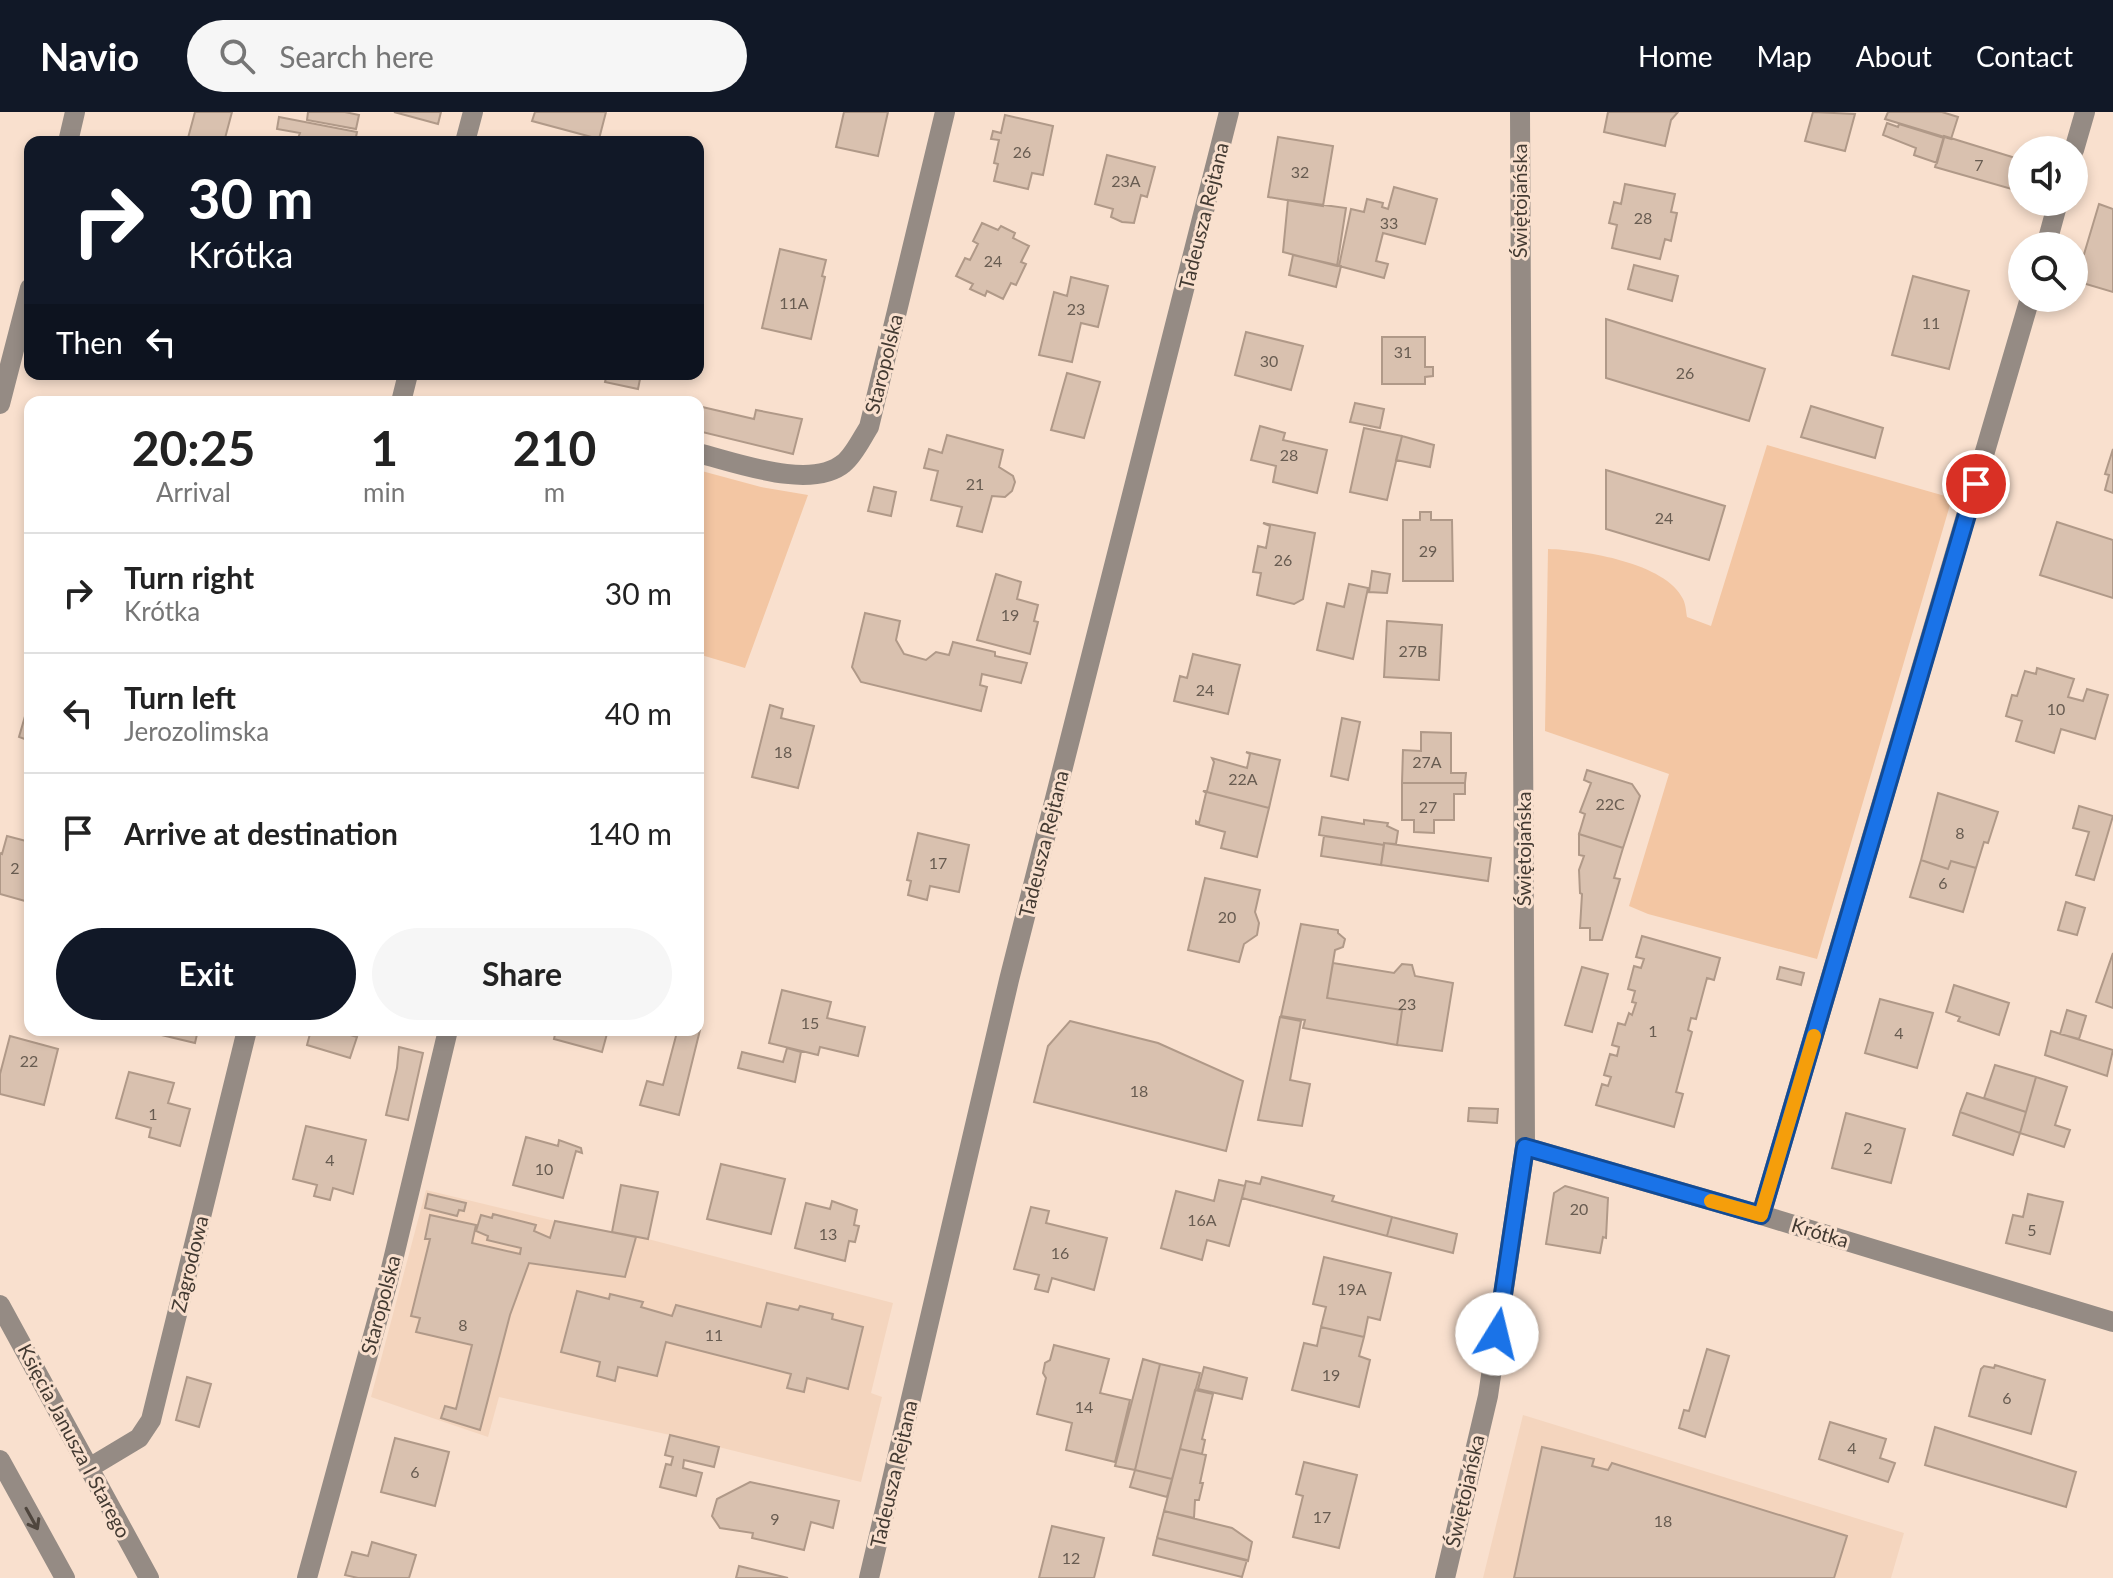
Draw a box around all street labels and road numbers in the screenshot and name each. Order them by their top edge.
street label: Tadeusza Rejtana [1173,140,1233,292]
street label: Świętojańska [1507,144,1531,258]
street label: Staropolska [859,311,907,416]
street label: Tadeusza Rejtana [1013,768,1073,920]
street label: Świętojańska [1511,792,1535,906]
street label: Krótka [1789,1212,1852,1252]
street label: Zagrodowa [165,1213,213,1314]
street label: Staropolska [355,1252,405,1357]
street label: Księcia Janusza I Starego [14,1339,136,1542]
street label: Tadeusza Rejtana [864,1398,922,1550]
street label: Świętojańska [1439,1432,1489,1549]

